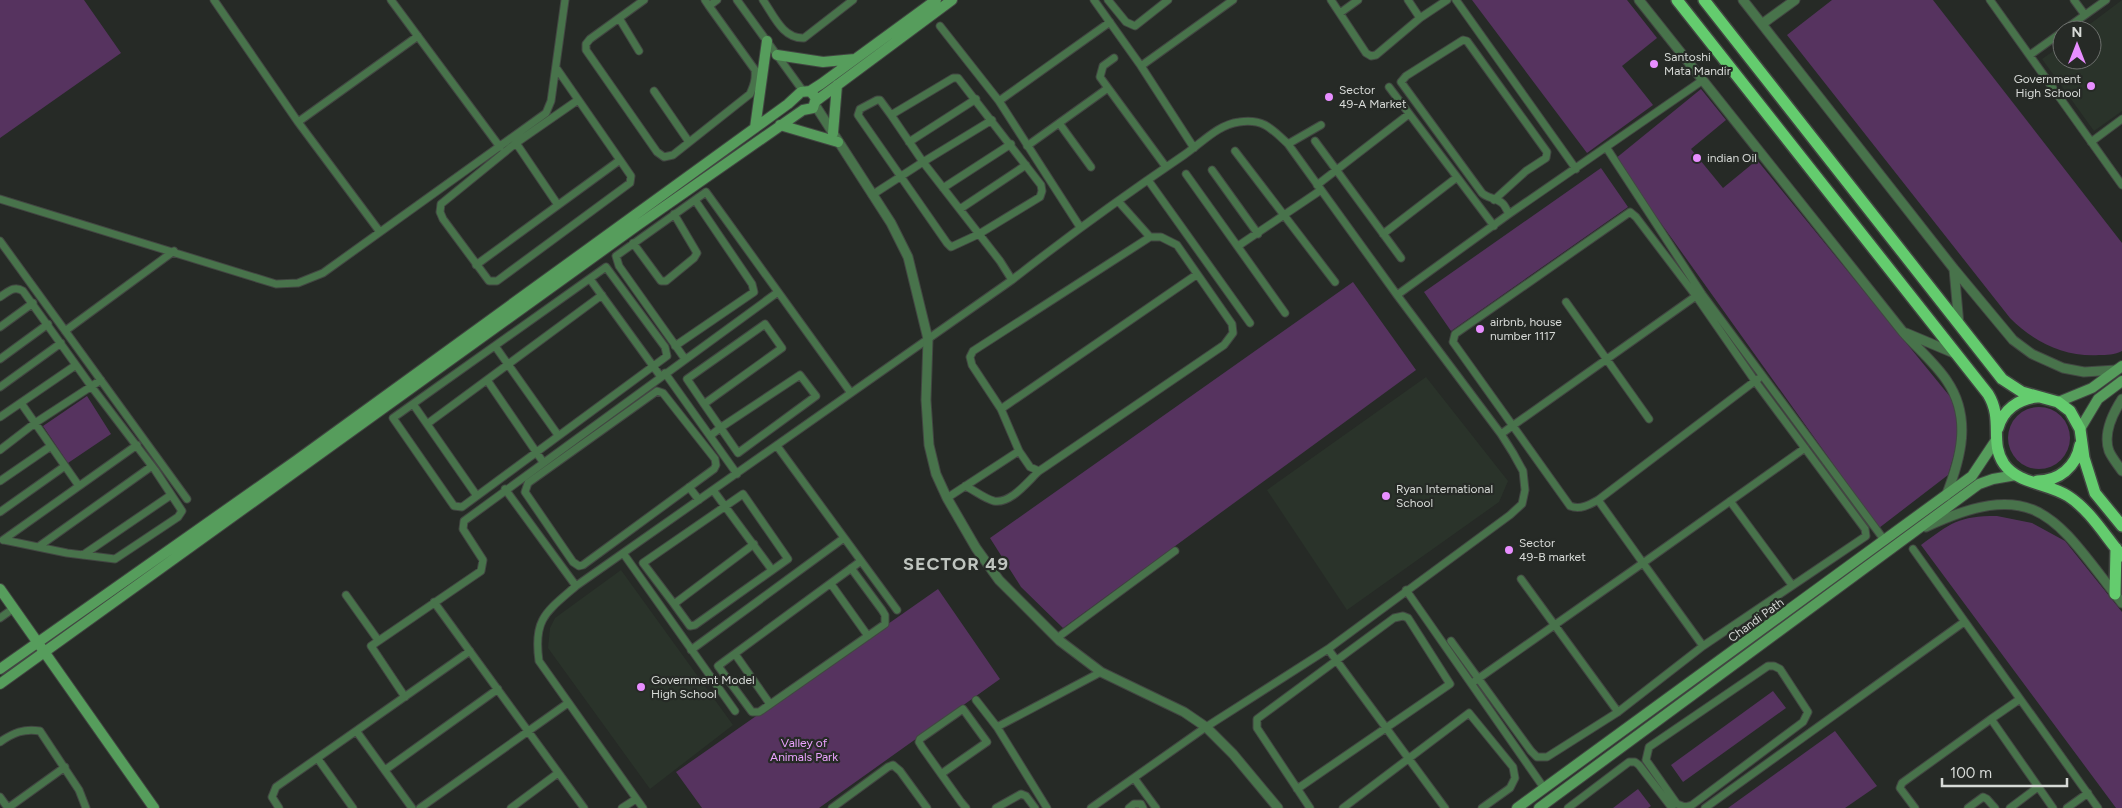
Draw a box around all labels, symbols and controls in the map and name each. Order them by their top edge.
north arrow [2052,20,2102,70]
text: N [2072,24,2082,41]
place label: Santoshi Mata Mandir [1664,50,1731,78]
marker: Santoshi Mata Mandir [1648,58,1660,70]
place label: Government High School [2014,72,2081,100]
marker: Government High School [2085,80,2097,92]
place label: Sector 49-A Market [1339,83,1407,111]
marker: Sector 49-A Market [1323,91,1335,103]
place label: indian Oil [1707,151,1757,165]
marker: indian Oil [1691,152,1703,164]
place label: airbnb, house number 1117 [1490,315,1562,343]
marker: airbnb, house number 1117 [1474,323,1486,335]
place label: Ryan International School [1396,482,1493,510]
marker: Ryan International School [1380,490,1392,502]
place label: Sector 49-B market [1519,536,1586,564]
marker: Sector 49-B market [1503,544,1515,556]
district label: SECTOR 49 [903,553,1009,575]
street label: Chandi Path [1726,595,1787,645]
place label: Government Model High School [651,673,755,701]
marker: Government Model High School [635,681,647,693]
park label: Valley of Animals Park [770,736,838,764]
scale bar [1942,756,2067,788]
text: 100 m [1950,764,1992,782]

